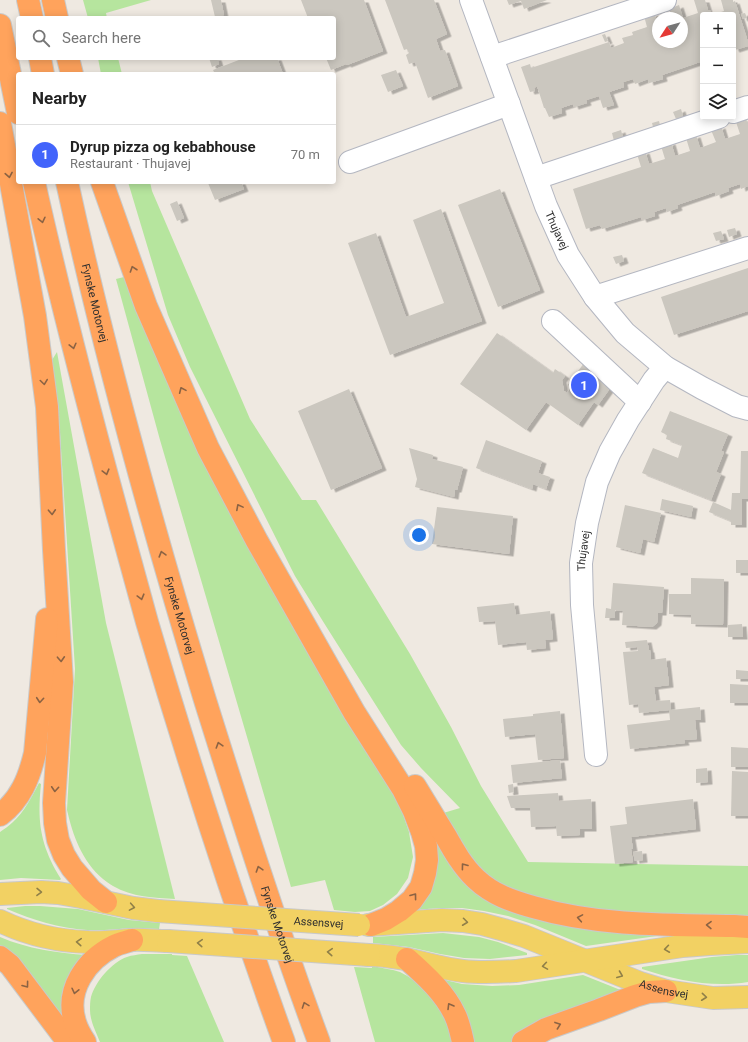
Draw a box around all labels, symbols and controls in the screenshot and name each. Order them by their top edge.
north arrow [652,12,688,48]
map controls [700,12,736,120]
button: + [700,12,736,48]
search box [16,16,336,60]
icon: search [30,27,52,49]
text: Search here [62,29,141,47]
button: − [700,48,736,84]
button: layers [700,84,736,120]
text: Nearby [32,88,87,108]
text: Dyrup pizza og kebabhouse [70,138,256,156]
text: 1 [41,147,49,162]
text: 70 m [291,147,320,162]
text: Restaurant · Thujavej [70,156,191,171]
one-way arrow [5,172,13,178]
street label: Thujavej [543,209,571,252]
one-way arrow [38,217,46,223]
street label: Fynske Motorvej [79,262,111,343]
one-way arrow [129,266,138,273]
one-way arrow [69,343,77,349]
pin: 1 [571,370,597,400]
one-way arrow [39,379,48,385]
one-way arrow [179,386,187,394]
one-way arrow [101,468,110,475]
one-way arrow [236,503,244,511]
one-way arrow [48,509,56,515]
your location [409,525,429,545]
street label: Thujavej [574,530,592,571]
one-way arrow [158,550,167,557]
street label: Fynske Motorvej [162,575,197,656]
one-way arrow [136,594,144,601]
one-way arrow [56,656,65,662]
one-way arrow [35,697,44,703]
one-way arrow [215,742,224,749]
one-way arrow [50,786,59,792]
one-way arrow [462,863,469,870]
one-way arrow [255,866,264,873]
street label: Fynske Motorvej [258,884,297,964]
one-way arrow [36,888,42,896]
one-way arrow [409,894,416,901]
one-way arrow [129,903,135,911]
street label: Assensvej [293,914,344,930]
one-way arrow [576,914,583,922]
one-way arrow [462,917,468,926]
one-way arrow [706,921,712,929]
one-way arrow [76,937,82,946]
one-way arrow [197,939,203,948]
one-way arrow [664,944,670,953]
one-way arrow [327,948,333,957]
one-way arrow [542,961,549,970]
one-way arrow [616,970,624,978]
street label: Assensvej [638,977,689,1001]
one-way arrow [21,981,28,988]
one-way arrow [71,988,79,994]
one-way arrow [701,992,707,1001]
one-way arrow [302,1002,310,1009]
one-way arrow [447,1003,454,1010]
one-way arrow [555,1021,562,1030]

